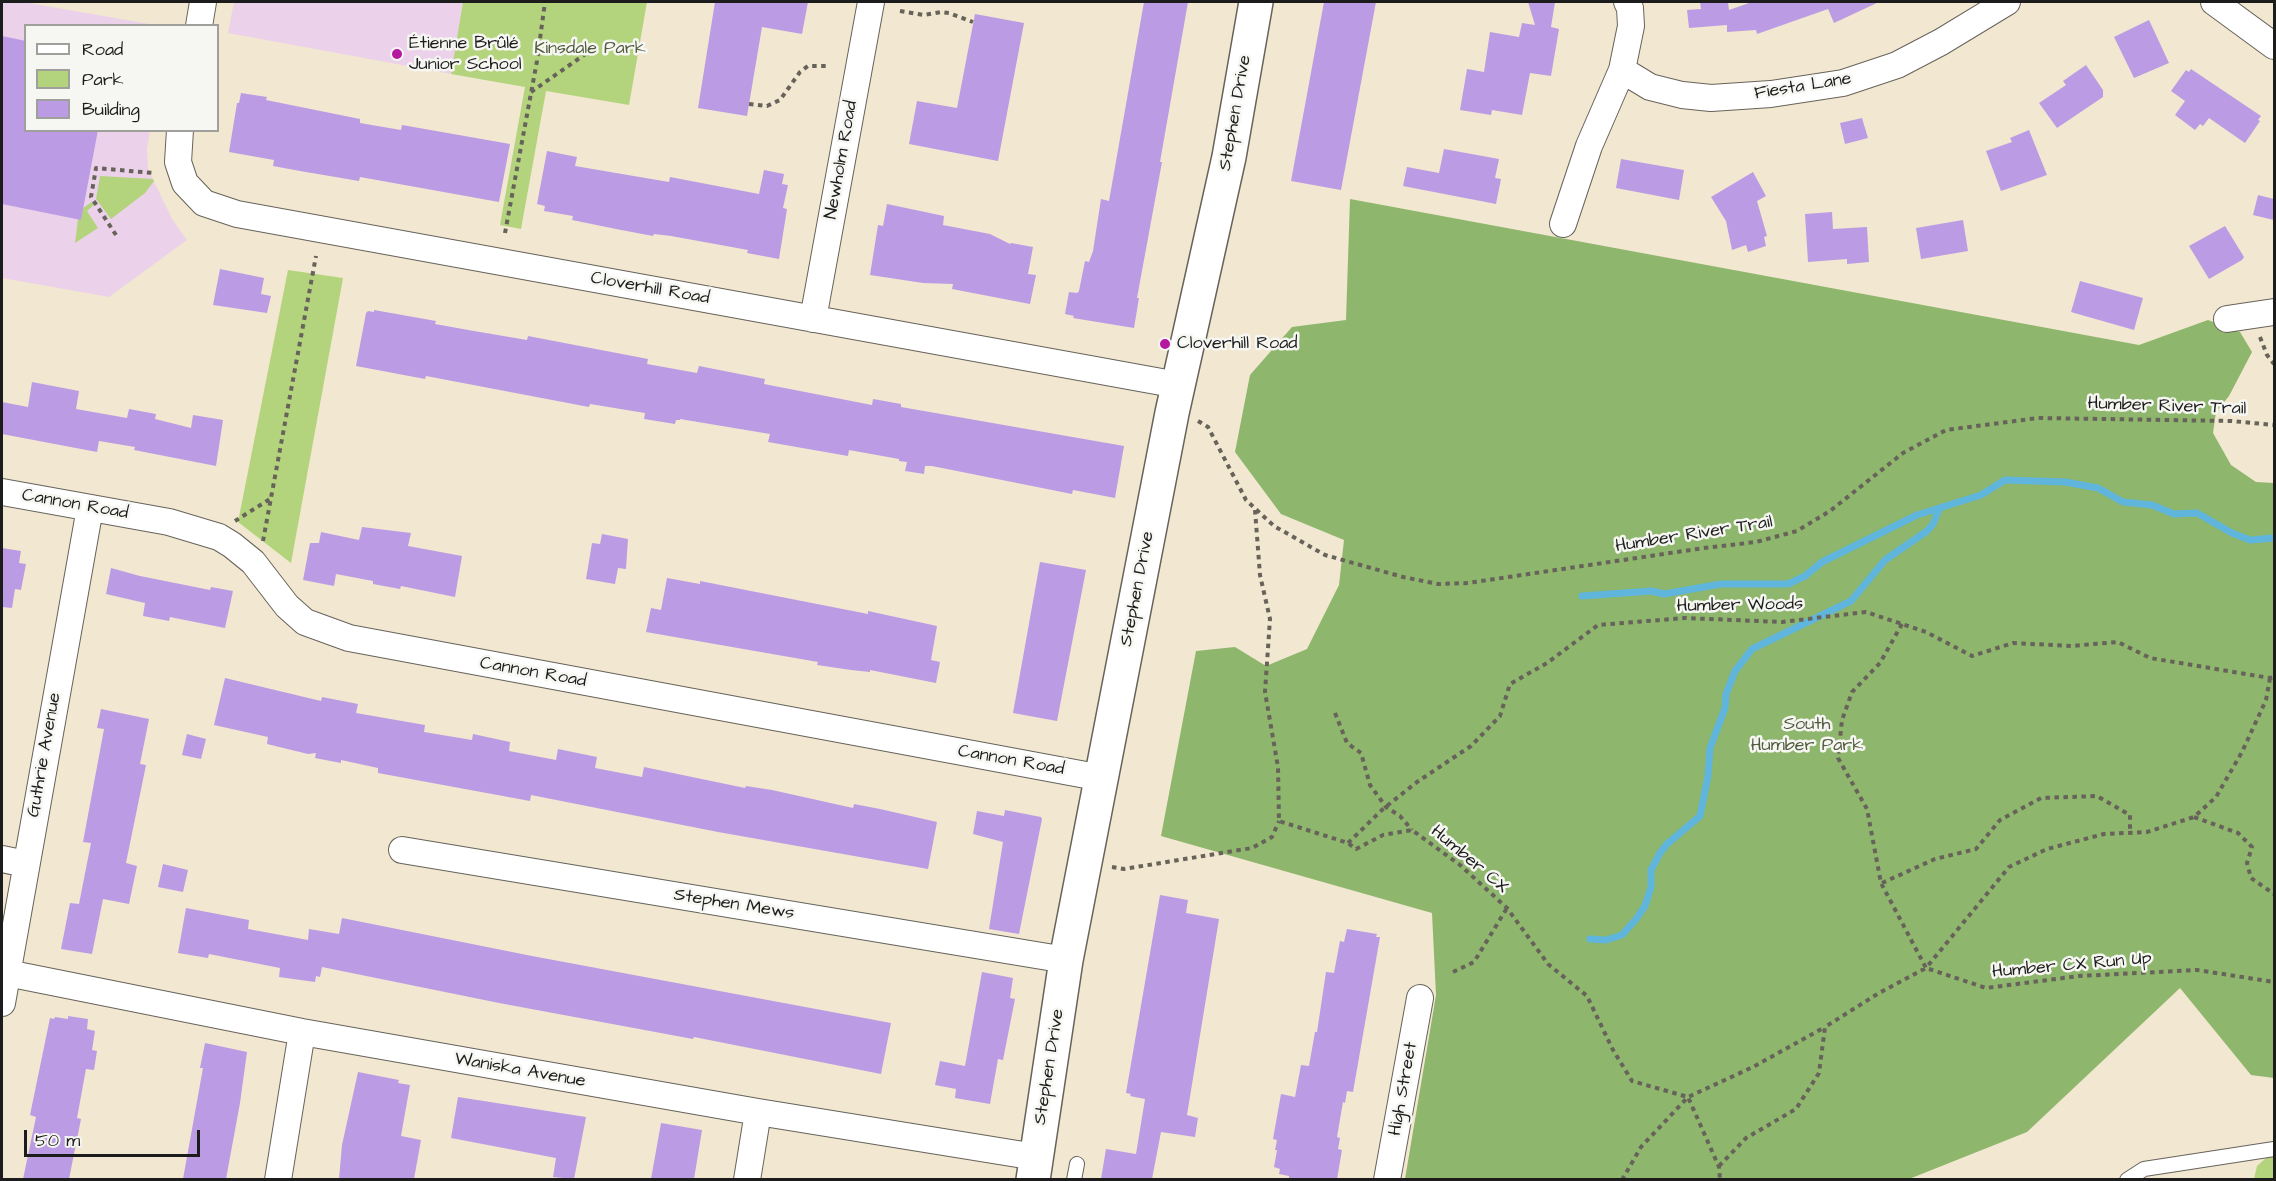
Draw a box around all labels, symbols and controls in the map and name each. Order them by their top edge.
legend [24,24,219,132]
place label: Étienne Brûlé Junior School [409,33,522,76]
text: Road [82,37,123,62]
park label: Kinsdale Park [534,38,646,60]
marker: Étienne Brûlé Junior School [390,47,404,61]
street label: Stephen Drive [1215,54,1257,172]
text: Park [82,67,124,92]
street label: Fiesta Lane [1753,69,1853,105]
text: Building [82,97,140,122]
street label: Newholm Road [821,99,863,221]
street label: Cloverhill Road [589,268,711,310]
place label: Cloverhill Road [1177,333,1298,355]
marker: Cloverhill Road [1158,337,1172,351]
street label: Humber River Trail [2087,393,2247,421]
street label: Cannon Road [20,485,130,525]
street label: Humber River Trail [1614,512,1774,558]
street label: Stephen Drive [1116,530,1160,648]
street label: Humber Woods [1677,594,1803,618]
street label: Cannon Road [478,653,588,693]
street label: Guthrie Avenue [23,691,67,819]
park label: South Humber Park [1751,714,1863,756]
street label: Cannon Road [956,741,1066,781]
street label: Humber CX [1426,821,1512,899]
street label: Stephen Mews [672,885,796,925]
street label: Humber CX Run Up [1991,948,2153,984]
street label: Stephen Drive [1030,1008,1070,1126]
street label: High Street [1385,1041,1423,1137]
street label: Waniska Avenue [453,1049,587,1093]
scale bar [27,1118,202,1156]
text: 50 m [35,1128,80,1153]

